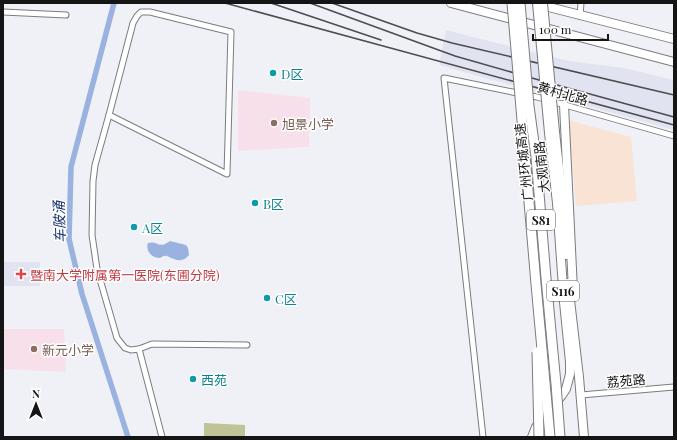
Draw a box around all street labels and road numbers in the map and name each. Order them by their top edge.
street label: 黄村北路 [536,78,590,108]
street label: 广州环城高速 [510,122,536,202]
street label: 大观南路 [530,140,552,194]
road number: S81 [527,210,555,230]
road number: S116 [547,281,579,301]
street label: 荔苑路 [606,370,646,390]

